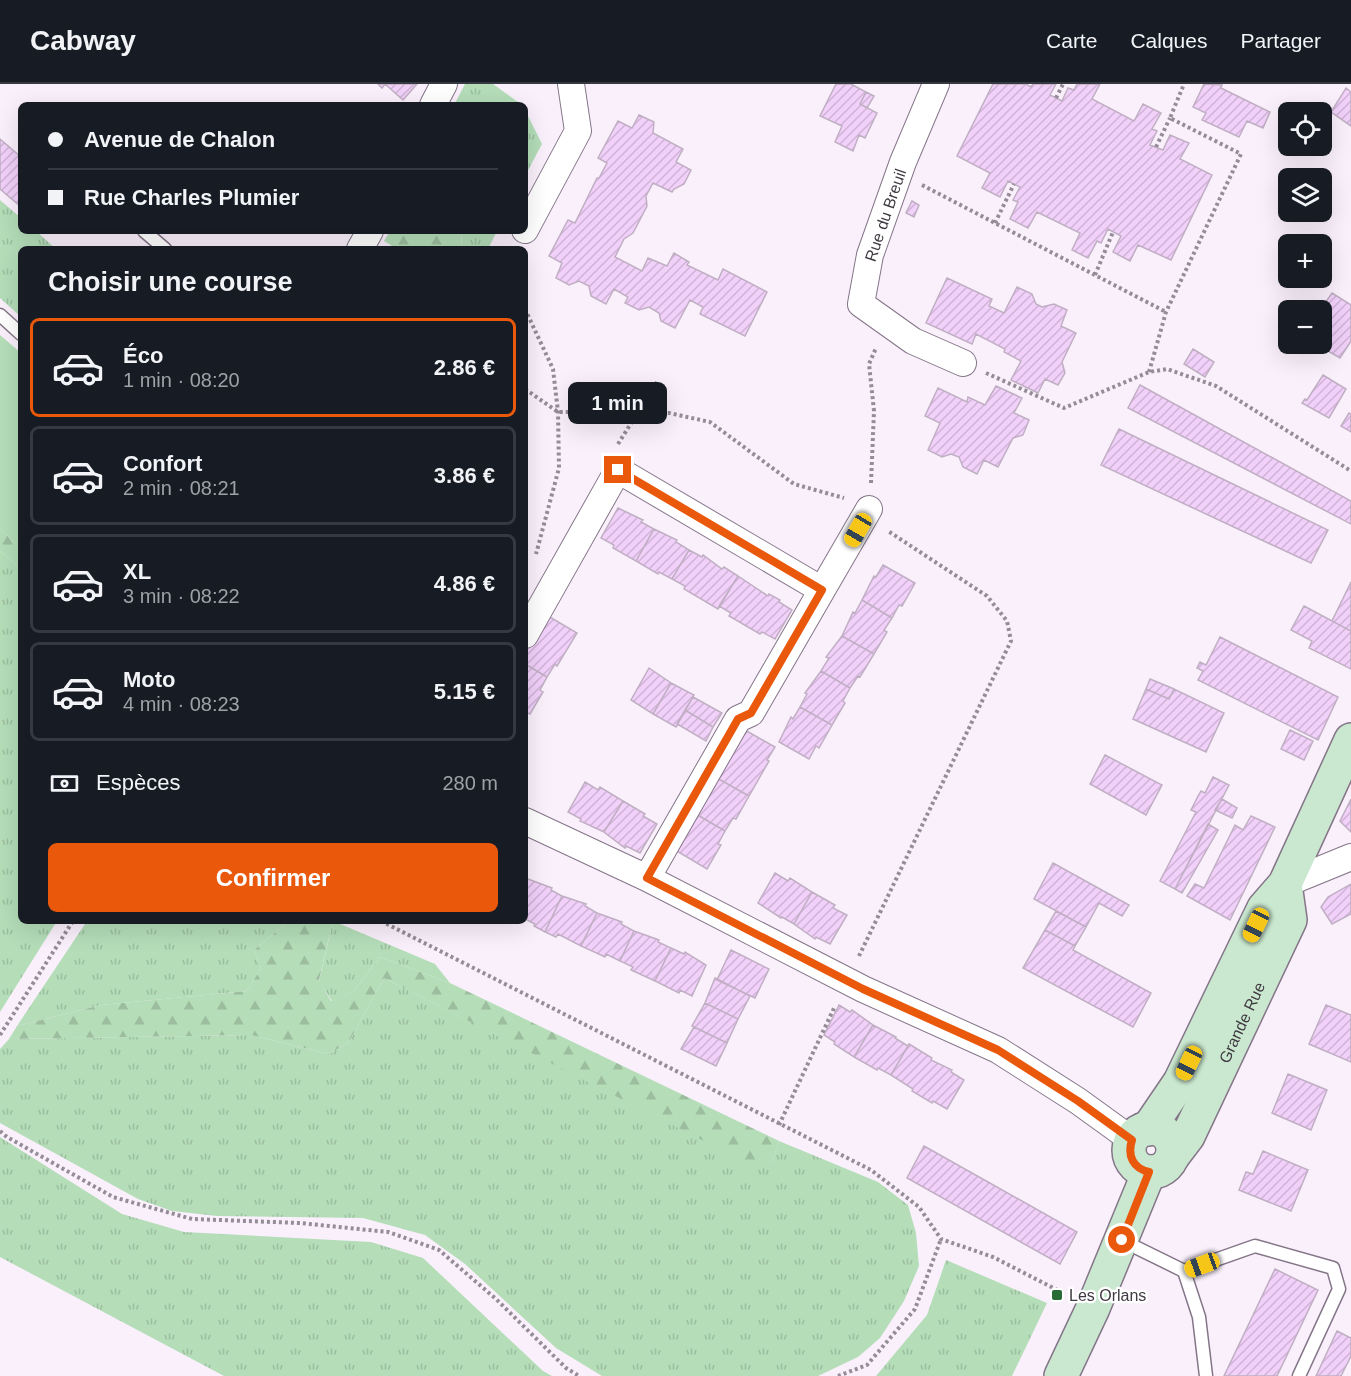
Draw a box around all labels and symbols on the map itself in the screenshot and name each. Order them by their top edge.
street label: Rue du Breuil [862,167,909,264]
callout: 1 min [568,383,668,425]
route end [604,456,631,483]
car [841,510,875,550]
car [1240,905,1272,945]
street label: Grande Rue [1216,979,1268,1066]
car [1173,1043,1205,1083]
route start [1108,1226,1135,1253]
car [1182,1250,1222,1280]
place label: Les Orlans [1069,1287,1146,1304]
marker: Les Orlans [1050,1288,1064,1302]

